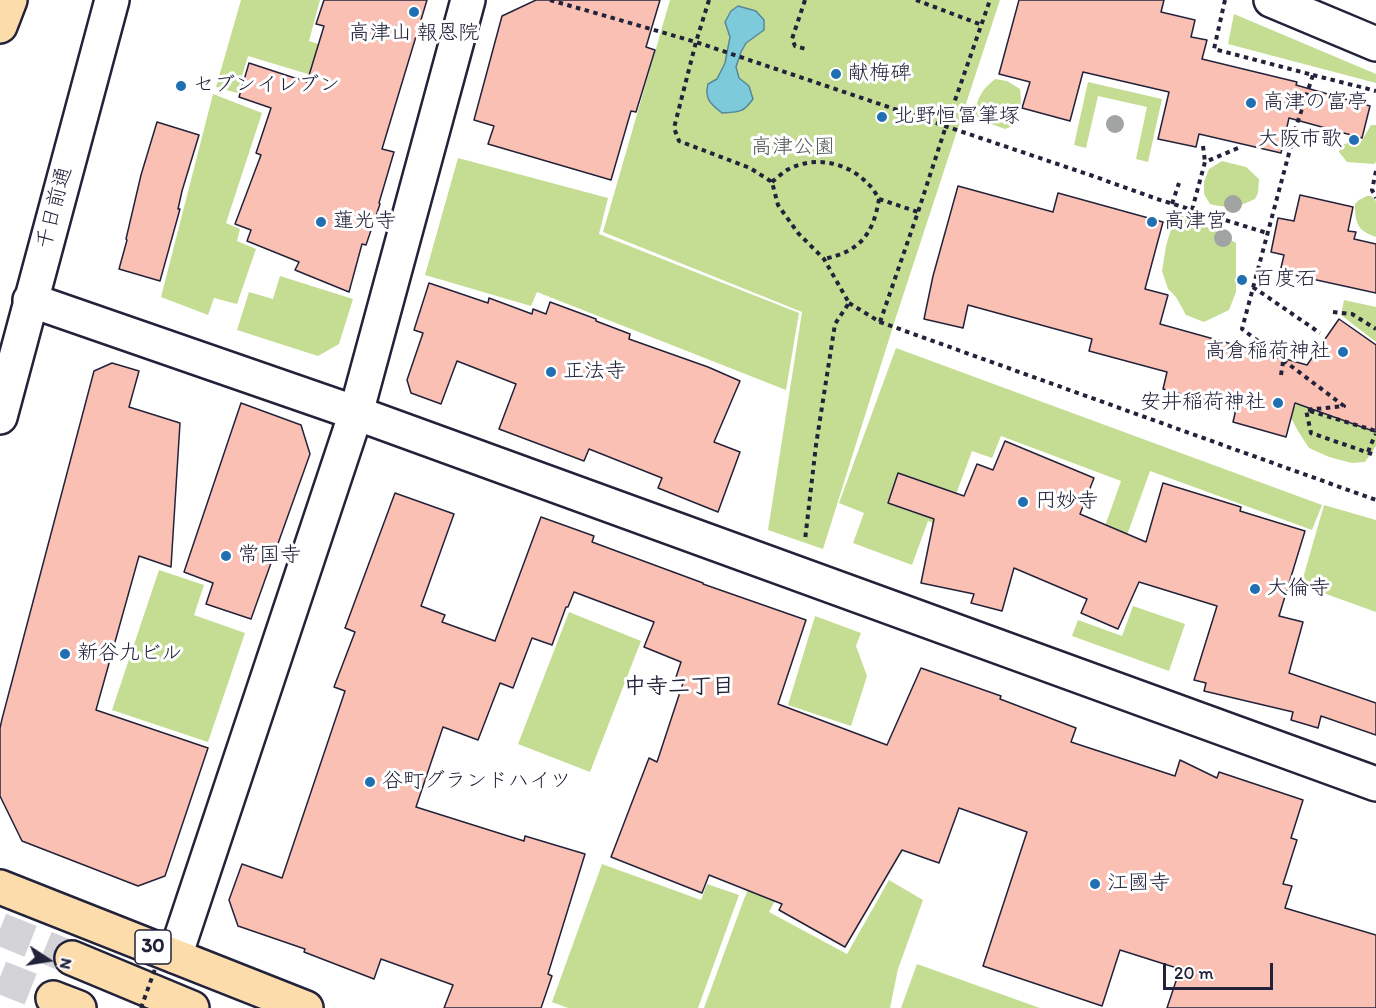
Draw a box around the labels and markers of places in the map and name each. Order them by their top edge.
marker: 高津山 報恩院 [407,5,421,19]
place label: 高津山 報恩院 [349,21,479,47]
place label: 献梅碑 [848,61,911,87]
marker: 献梅碑 [829,67,843,81]
place label: セブンイレブン [193,73,340,99]
marker: セブンイレブン [174,79,188,93]
place label: 高津の富亭 [1263,90,1368,116]
marker: 高津の富亭 [1244,96,1258,110]
place label: 北野恒冨筆塚 [894,104,1020,130]
marker: 北野恒冨筆塚 [875,110,889,124]
place label: 大阪市歌 [1258,127,1342,153]
marker: 大阪市歌 [1347,133,1361,147]
place label: 蓮光寺 [333,209,396,235]
place label: 高津宮 [1164,209,1227,235]
marker: 蓮光寺 [314,215,328,229]
marker: 高津宮 [1145,215,1159,229]
place label: 百度石 [1254,267,1317,293]
marker: 百度石 [1235,273,1249,287]
place label: 高倉稲荷神社 [1205,339,1331,365]
marker: 高倉稲荷神社 [1336,345,1350,359]
place label: 正法寺 [563,359,626,385]
marker: 正法寺 [544,365,558,379]
place label: 安井稲荷神社 [1140,390,1266,416]
marker: 安井稲荷神社 [1271,396,1285,410]
place label: 円妙寺 [1035,489,1098,515]
marker: 円妙寺 [1016,495,1030,509]
place label: 常国寺 [238,543,301,569]
marker: 常国寺 [219,549,233,563]
place label: 大倫寺 [1267,576,1330,602]
marker: 大倫寺 [1248,582,1262,596]
place label: 新谷九ビル [77,641,182,667]
marker: 新谷九ビル [58,647,72,661]
place label: 谷町グランドハイツ [382,769,571,795]
marker: 谷町グランドハイツ [363,775,377,789]
place label: 江國寺 [1107,871,1170,897]
marker: 江國寺 [1088,877,1102,891]

